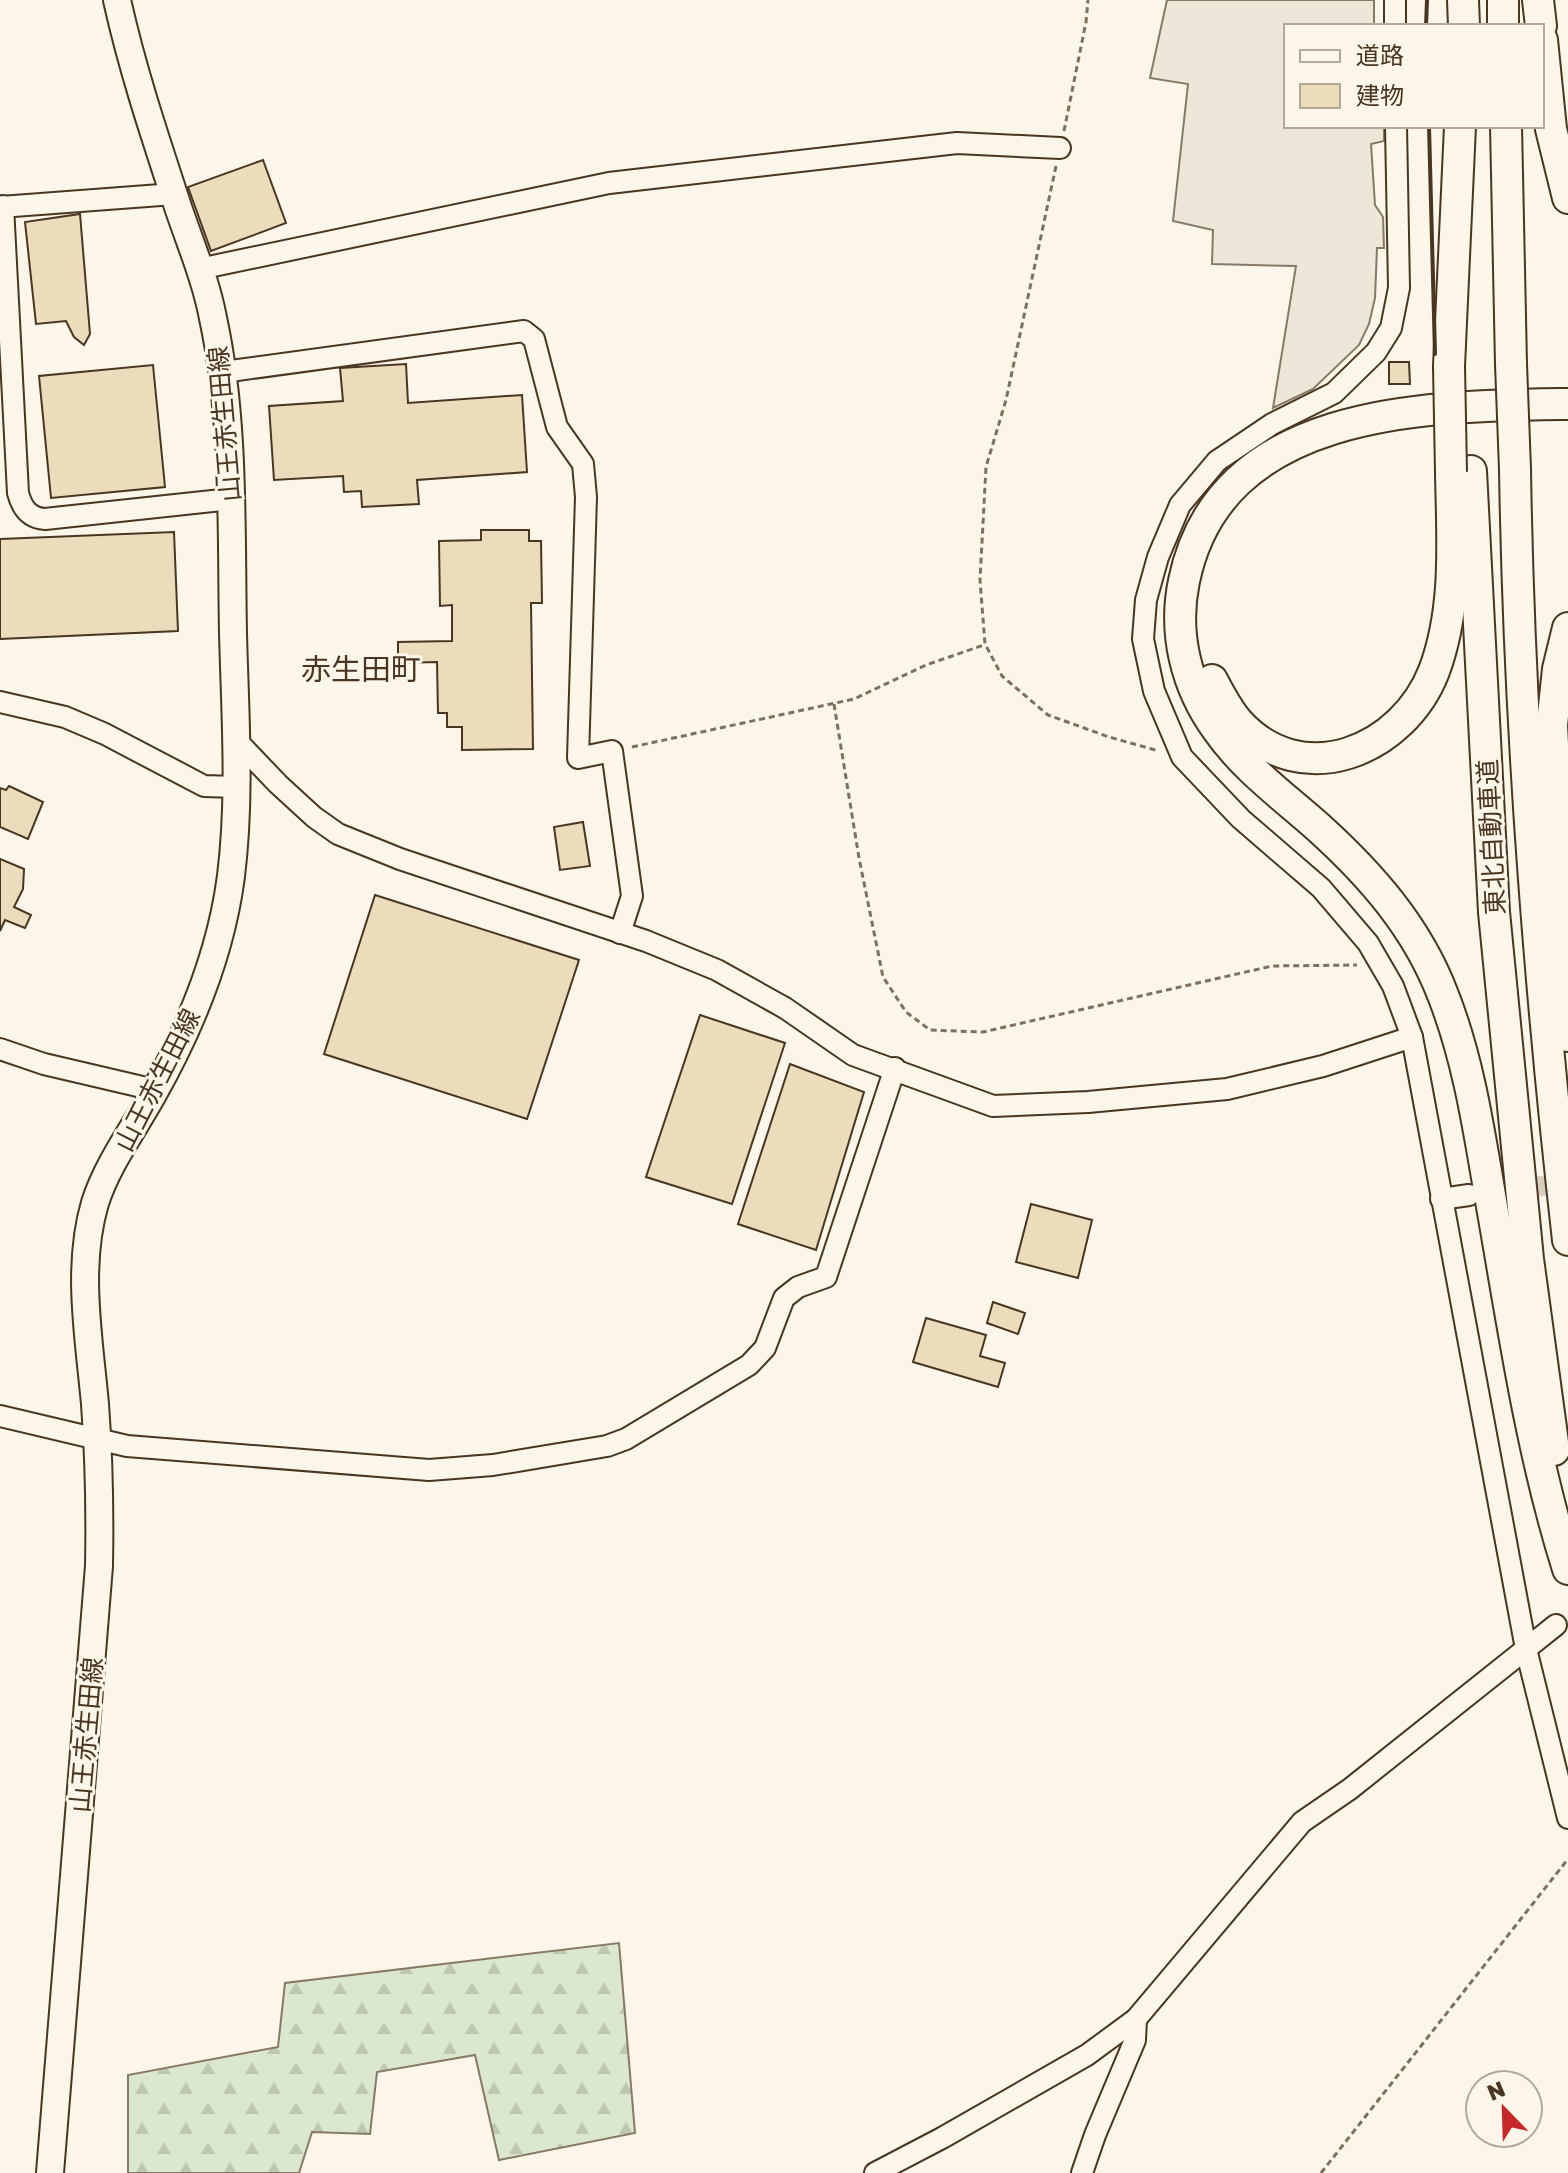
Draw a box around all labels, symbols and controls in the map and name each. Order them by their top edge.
legend [1284,24,1544,128]
text: 道路 [1356,40,1404,69]
text: 建物 [1356,80,1404,109]
street label: 山王赤生田線 [202,345,246,503]
district label: 赤生田町 [301,651,421,687]
street label: 東北自動車道 [1471,758,1511,916]
street label: 山王赤生田線 [108,1003,206,1157]
street label: 山王赤生田線 [64,1656,108,1814]
north arrow [1464,2069,1544,2149]
text: N [1483,2074,1509,2106]

